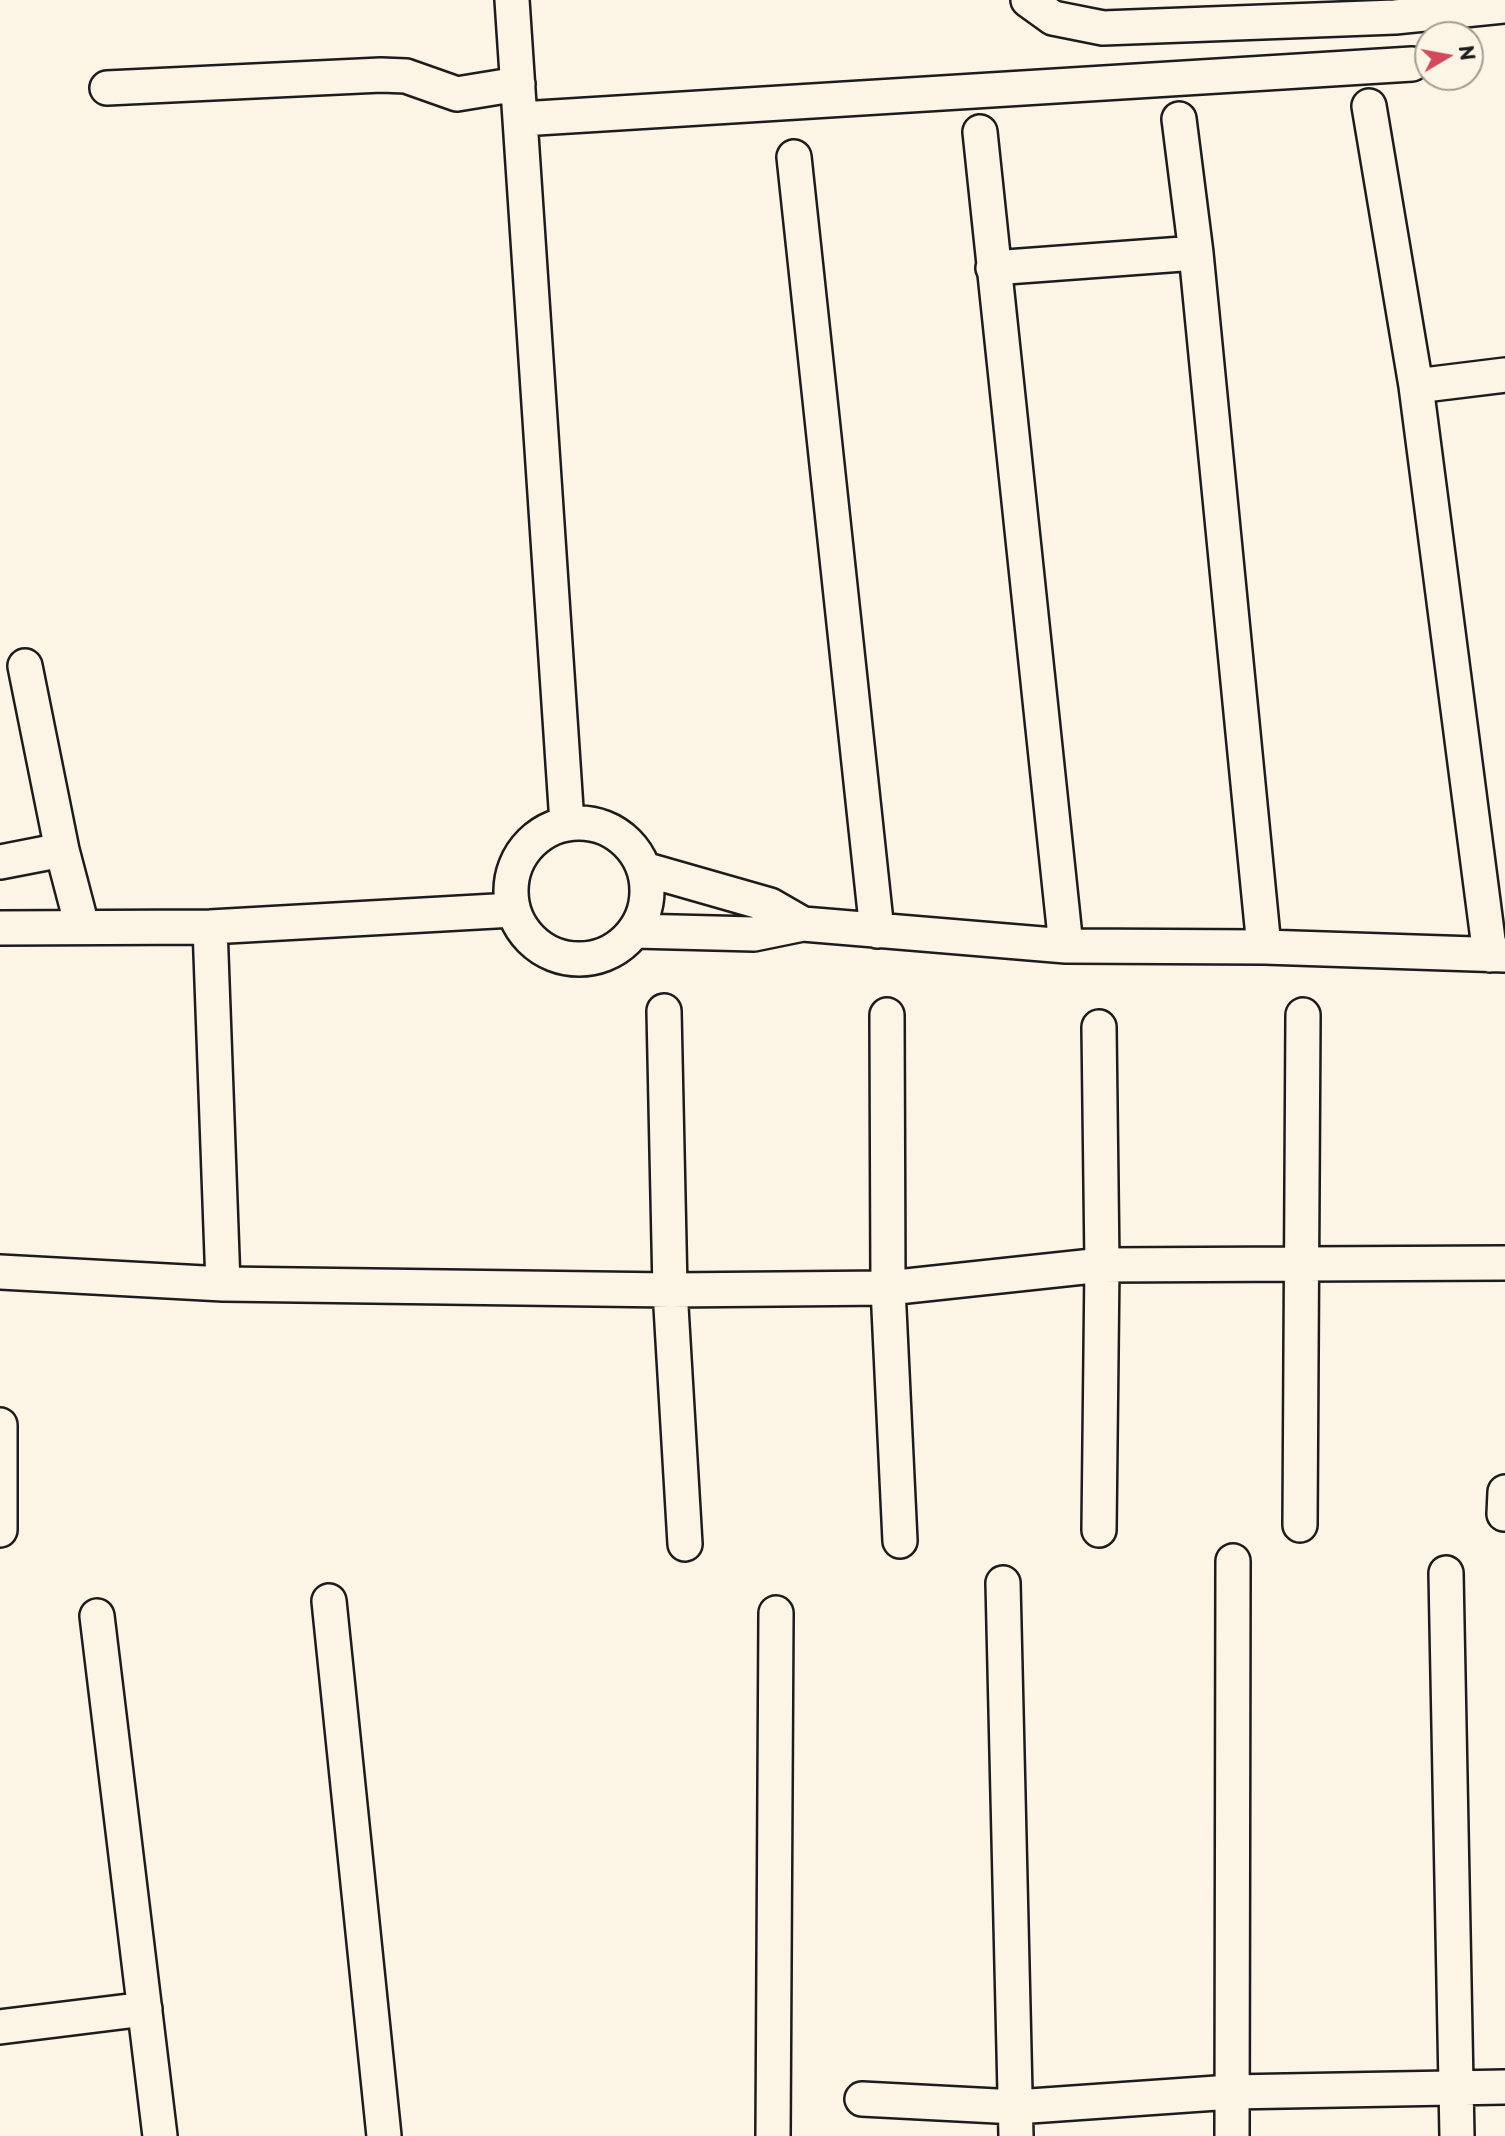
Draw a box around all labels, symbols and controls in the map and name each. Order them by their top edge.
north arrow [1414,21,1484,91]
text: N [1453,43,1483,63]

